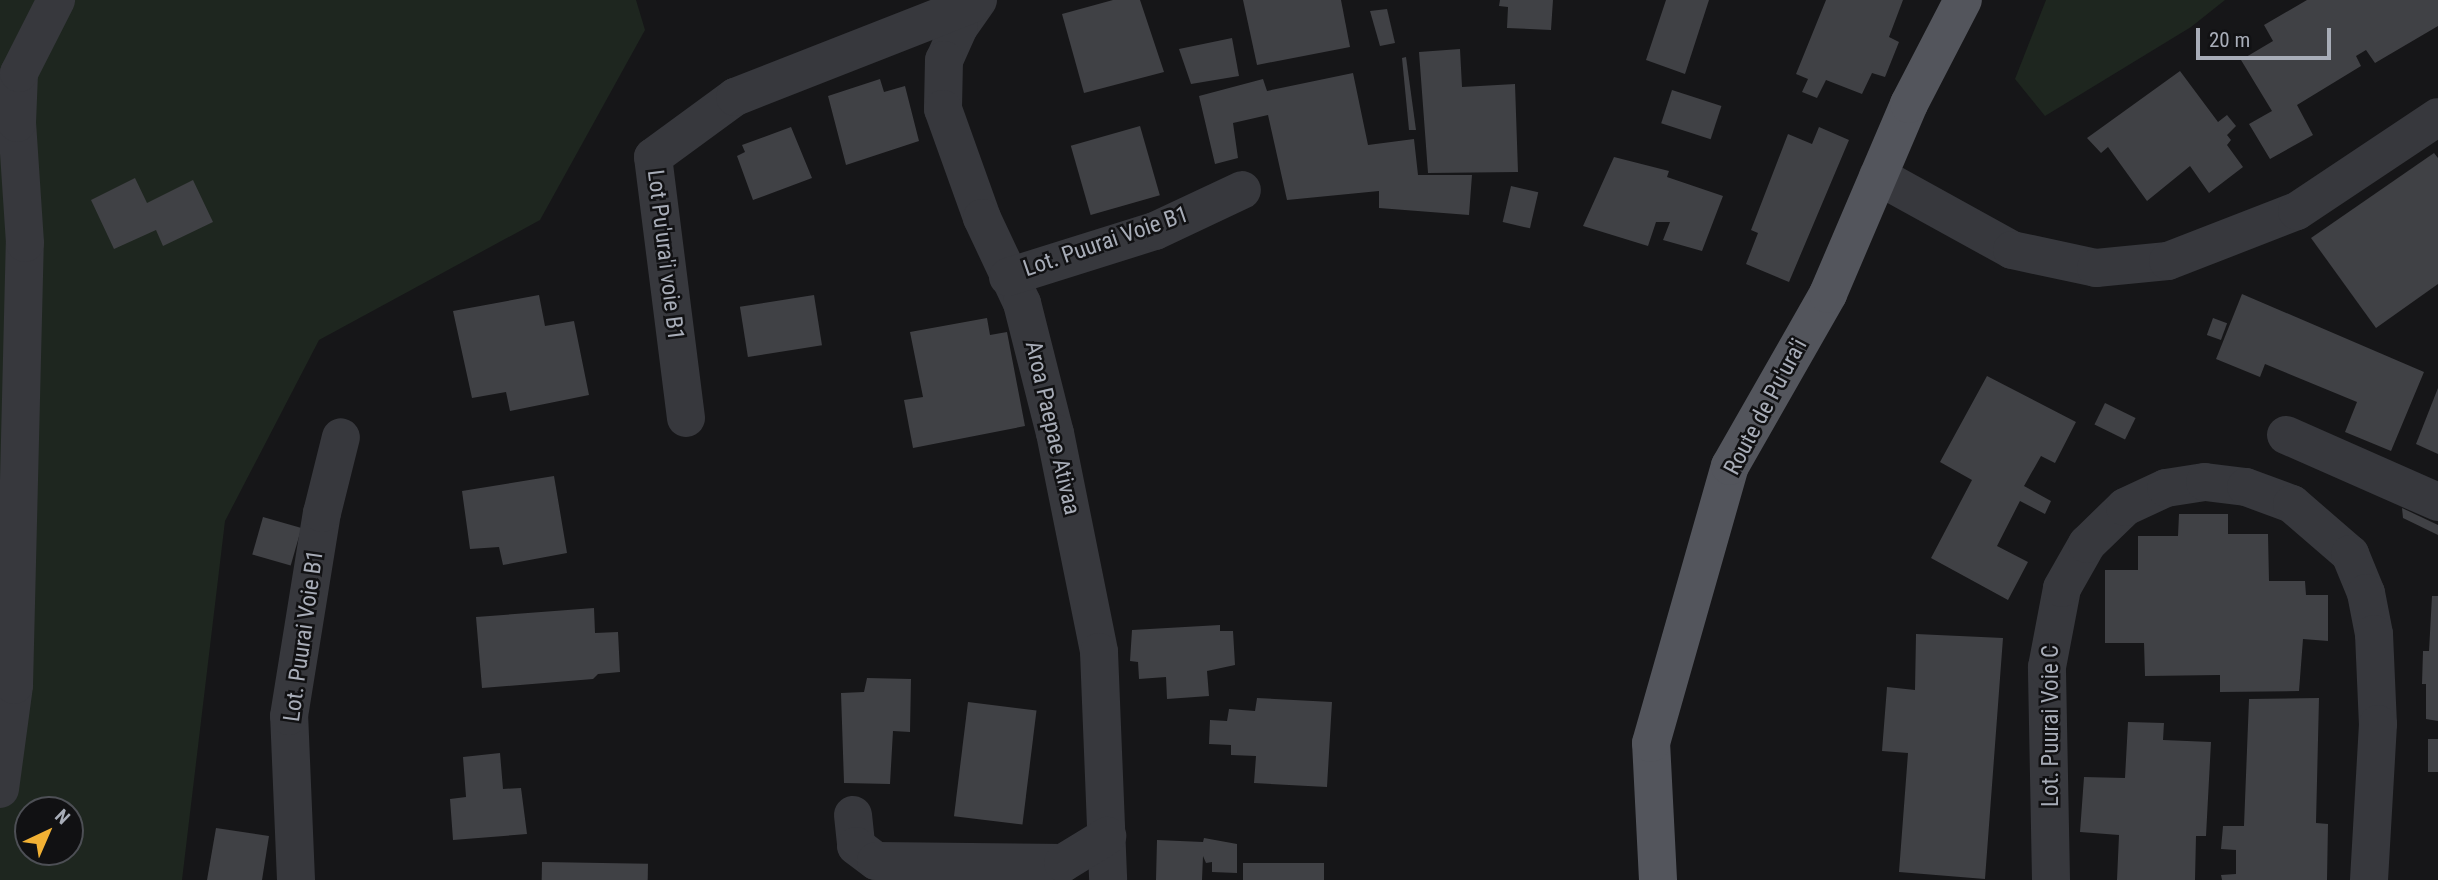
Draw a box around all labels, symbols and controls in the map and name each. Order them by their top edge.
scale bar [2200,14,2335,58]
text: 20 m [2209,28,2250,52]
street label: Lot Pu'ura'i voie B1 [641,168,689,342]
street label: Lot. Puurai Voie B1 [1020,201,1192,283]
street label: Route de Pu'ura'i [1719,334,1813,480]
street label: Aroa Paepae Ativaa [1019,338,1085,518]
street label: Lot. Puurai Voie B1 [278,548,330,724]
street label: Lot. Puurai Voie C [2037,645,2065,807]
north arrow [14,796,84,866]
text: N [50,805,75,829]

